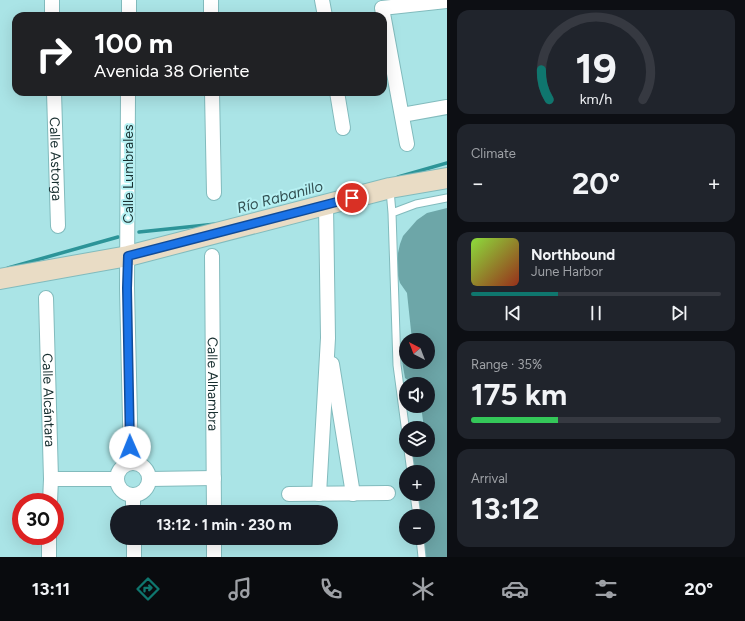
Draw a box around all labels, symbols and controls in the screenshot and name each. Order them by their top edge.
text: 100 m [94,26,173,60]
icon: right [28,28,80,80]
text: 19 [575,43,617,93]
text: Avenida 38 Oriente [94,60,249,82]
text: km/h [580,90,612,108]
street label: Calle Astorga [46,117,65,201]
street label: Calle Lumbrales [120,125,137,223]
text: Climate [471,146,516,161]
text: 20° [572,165,620,202]
text: − [471,170,485,197]
text: + [707,170,721,197]
water label: Río Rabanillo [235,177,325,217]
pin [335,181,369,215]
icon: arrive [341,187,363,209]
text: Northbound [531,246,615,264]
text: June Harbor [531,264,603,279]
icon: previous [502,302,524,324]
icon: pause [585,302,607,324]
icon: next [668,302,690,324]
north arrow [399,333,435,369]
map controls [399,333,435,545]
street label: Calle Alhambra [204,337,221,431]
street label: Calle Alcántara [39,353,58,447]
text: Range · 35% [471,357,542,372]
text: 175 km [471,376,567,413]
button: sound [399,377,435,413]
button: layers [399,421,435,457]
position arrow [109,426,151,468]
button: + [399,465,435,501]
text: Arrival [471,471,508,486]
text: 13:12 [471,490,539,527]
speed limit sign: 30 [12,493,64,545]
button: − [399,509,435,545]
text: 13:12 · 1 min · 230 m [156,516,292,534]
icon: directions [134,575,162,603]
icon: music [226,575,254,603]
icon: phone [317,575,345,603]
icon: climate [409,575,437,603]
icon: car [501,575,529,603]
icon: filters [592,575,620,603]
text: 13:11 [32,578,70,600]
text: 20° [684,578,713,600]

